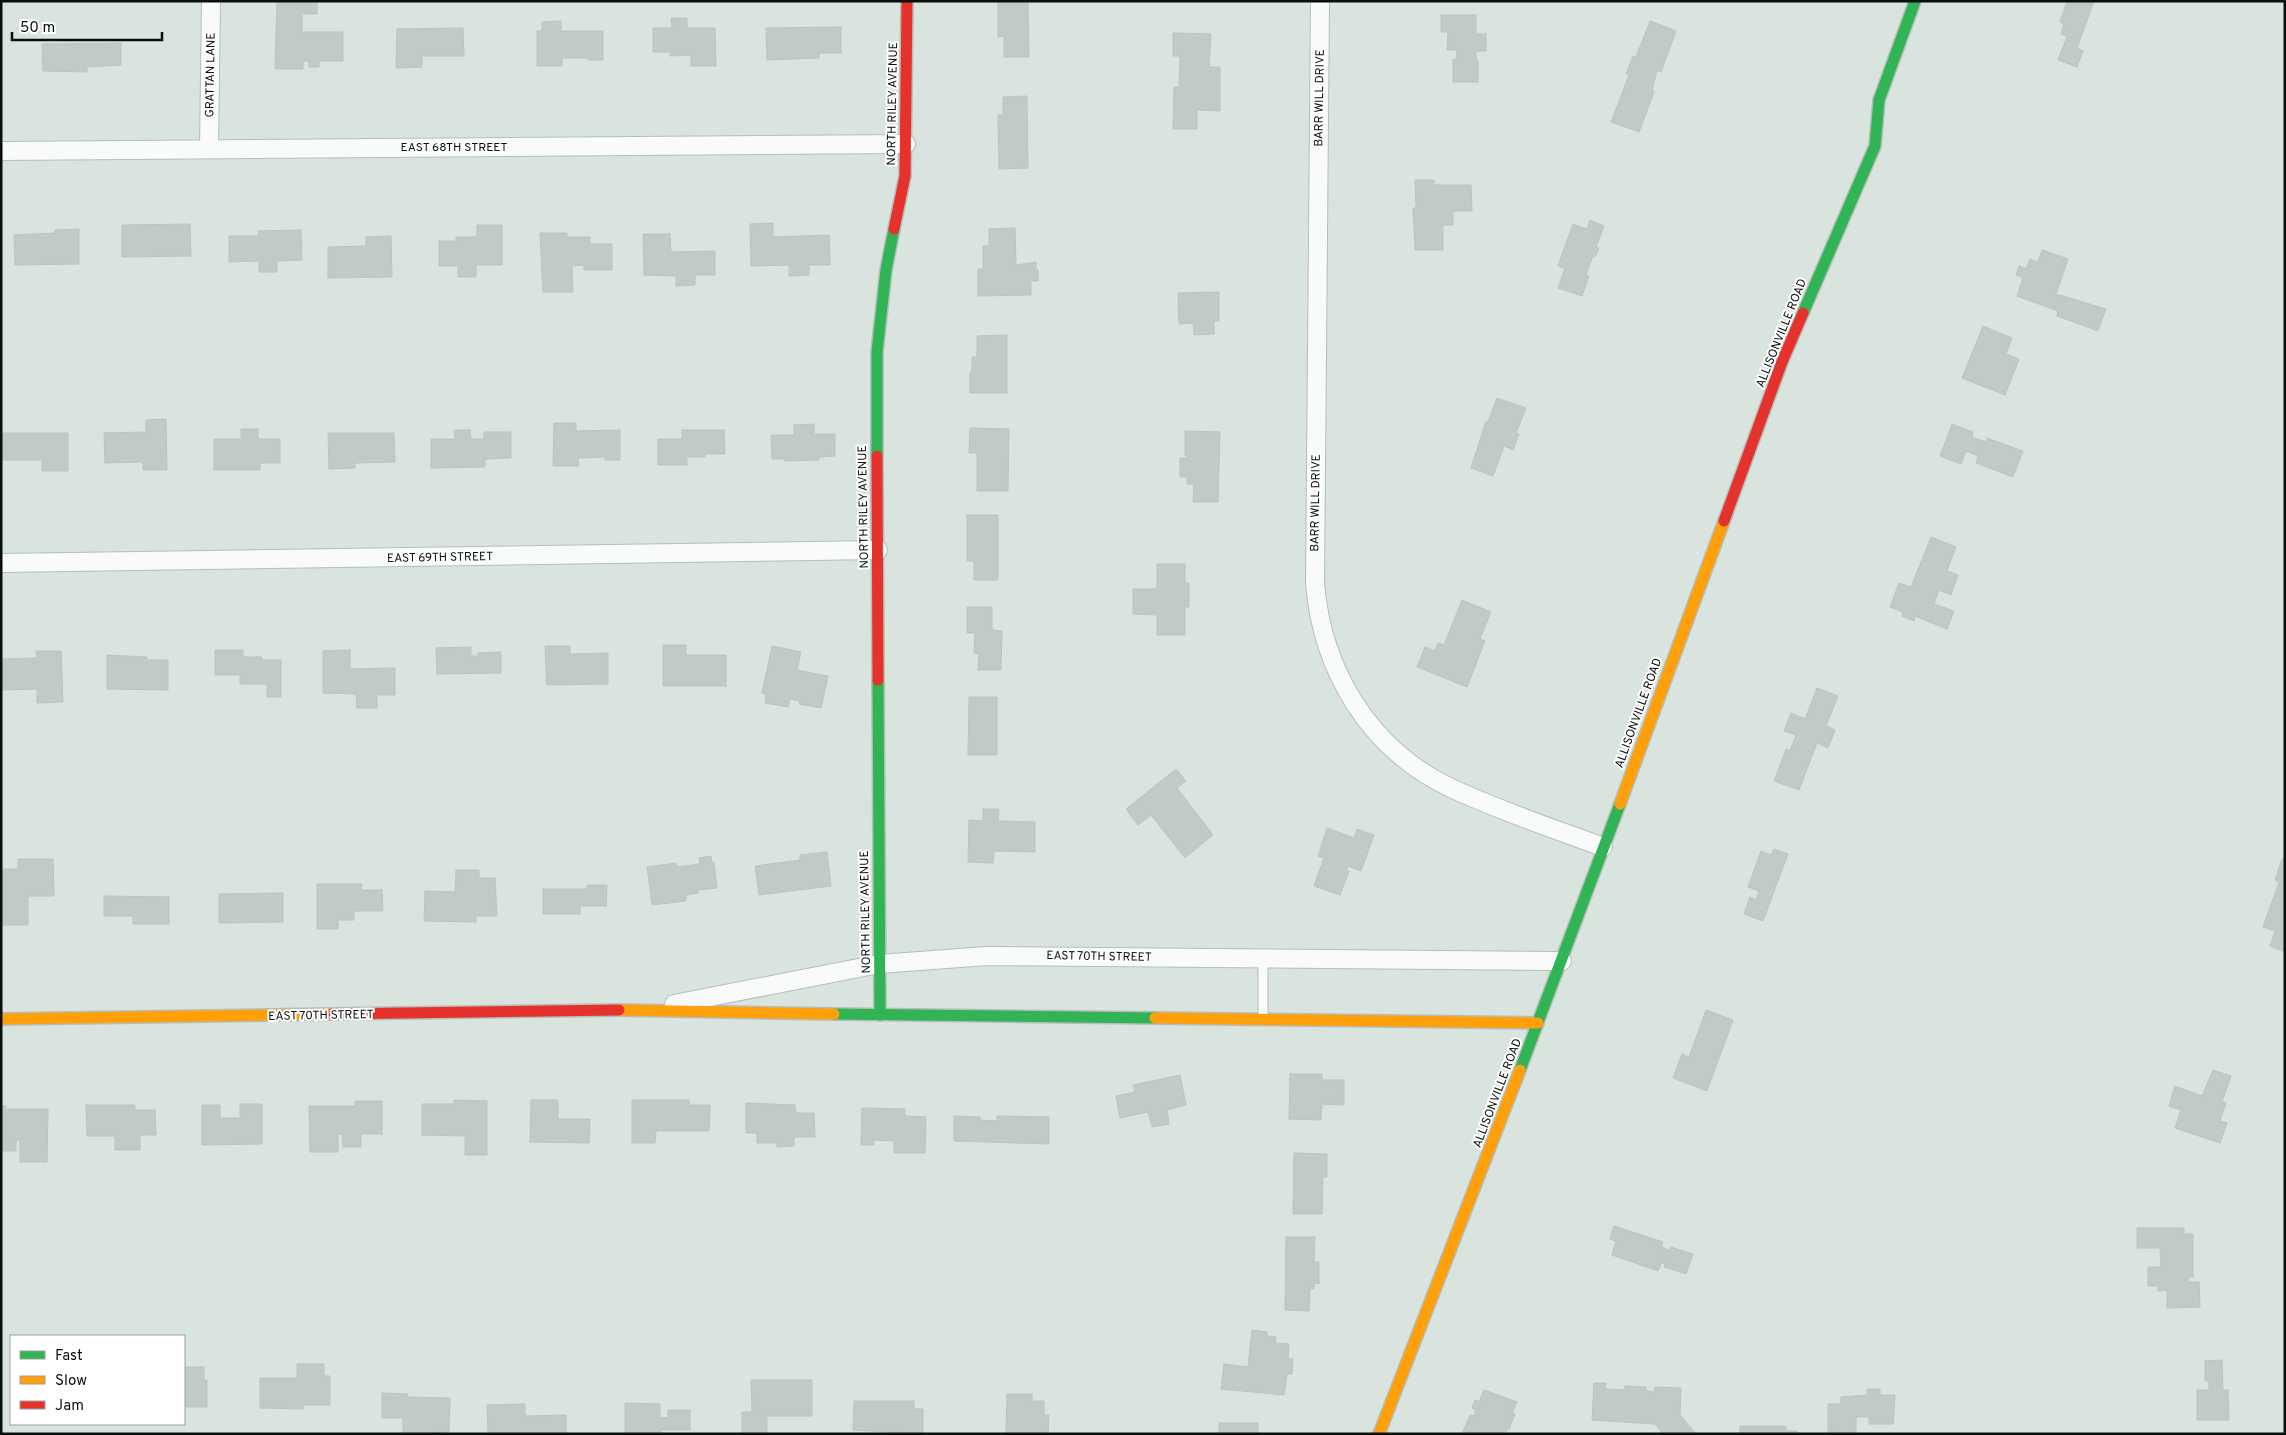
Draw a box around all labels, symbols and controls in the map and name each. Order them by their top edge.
scale bar [12,10,162,42]
text: 50 m [20,19,55,38]
street label: GRATTAN LANE [202,32,220,118]
street label: NORTH RILEY AVENUE [884,42,902,166]
street label: BARR WILL DRIVE [1311,49,1329,147]
street label: EAST 68TH STREET [401,140,507,156]
street label: ALLISONVILLE ROAD [1753,277,1811,390]
street label: NORTH RILEY AVENUE [855,445,873,569]
street label: BARR WILL DRIVE [1307,454,1325,552]
street label: EAST 69TH STREET [387,549,493,567]
street label: ALLISONVILLE ROAD [1612,656,1666,771]
street label: NORTH RILEY AVENUE [857,850,875,974]
street label: EAST 70TH STREET [1046,948,1152,966]
street label: EAST 70TH STREET [268,1007,374,1025]
street label: ALLISONVILLE ROAD [1470,1036,1526,1150]
legend [10,1335,185,1425]
text: Fast [55,1347,83,1366]
text: Slow [55,1372,87,1391]
text: Jam [55,1397,84,1416]

